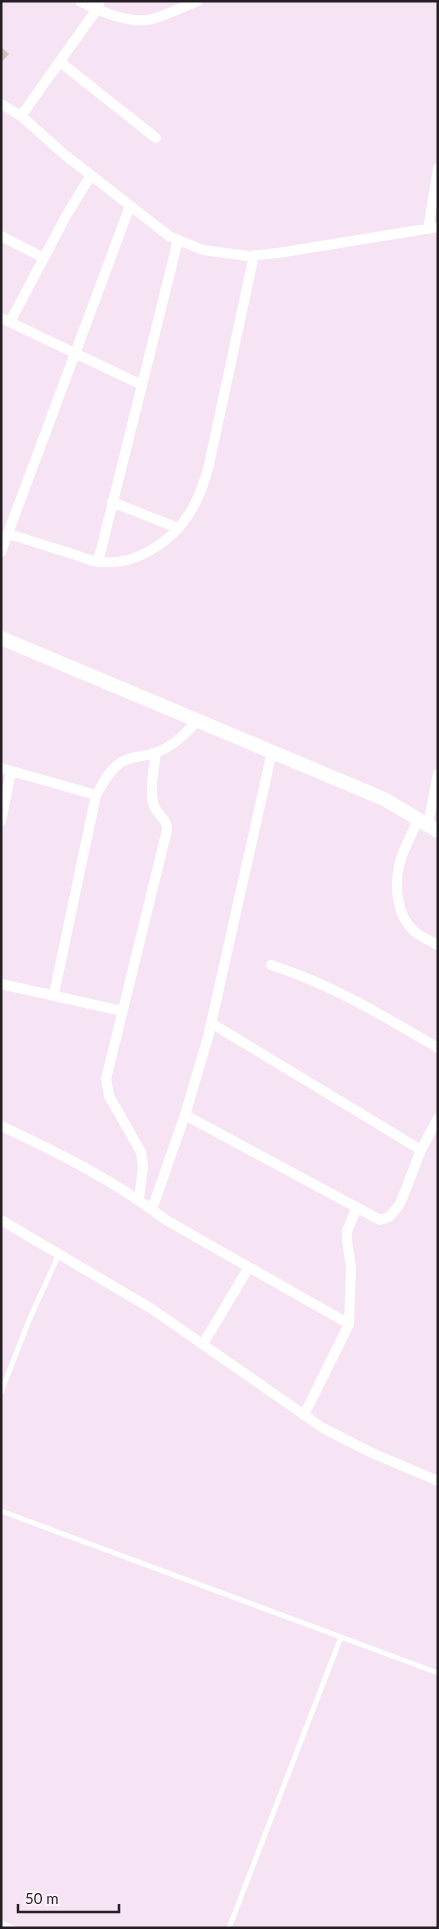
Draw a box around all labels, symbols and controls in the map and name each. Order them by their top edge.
scale bar [18,1882,119,1914]
text: 50 m [25,1889,59,1907]

